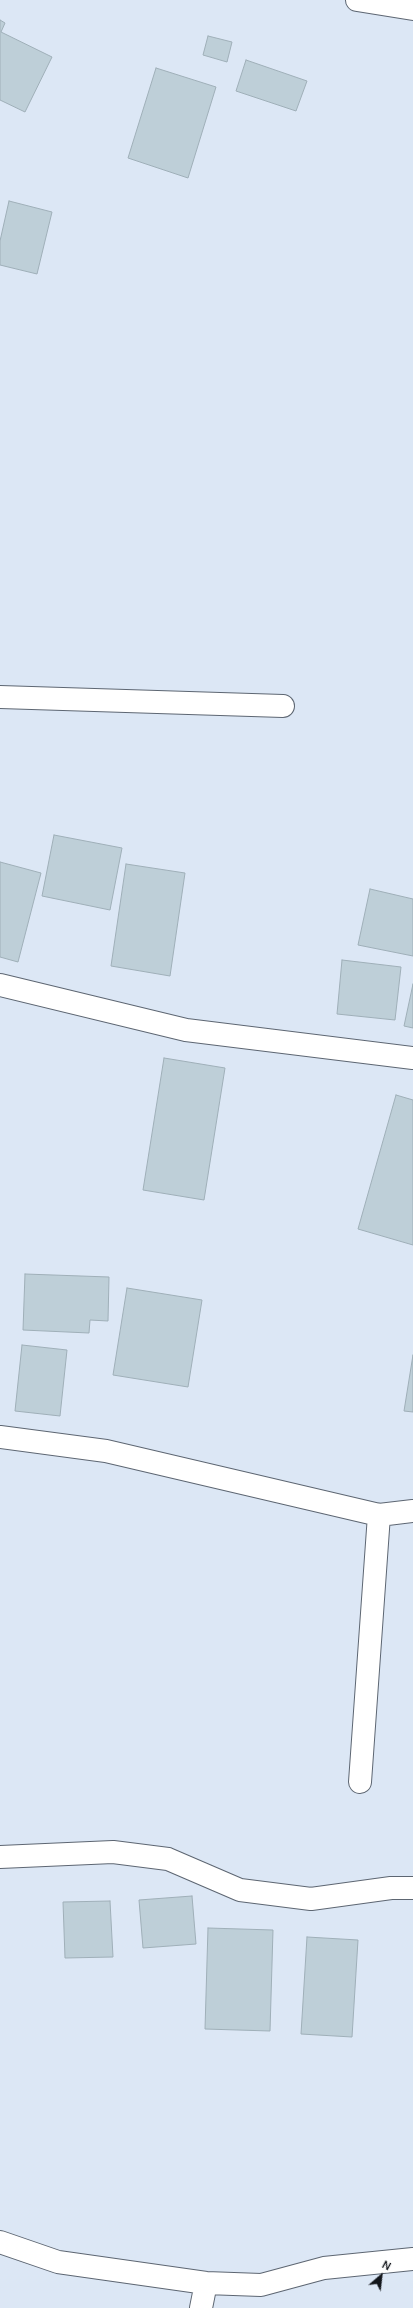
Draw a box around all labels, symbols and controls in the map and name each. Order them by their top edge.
north arrow [361,2256,401,2296]
text: N [380,2256,394,2273]

